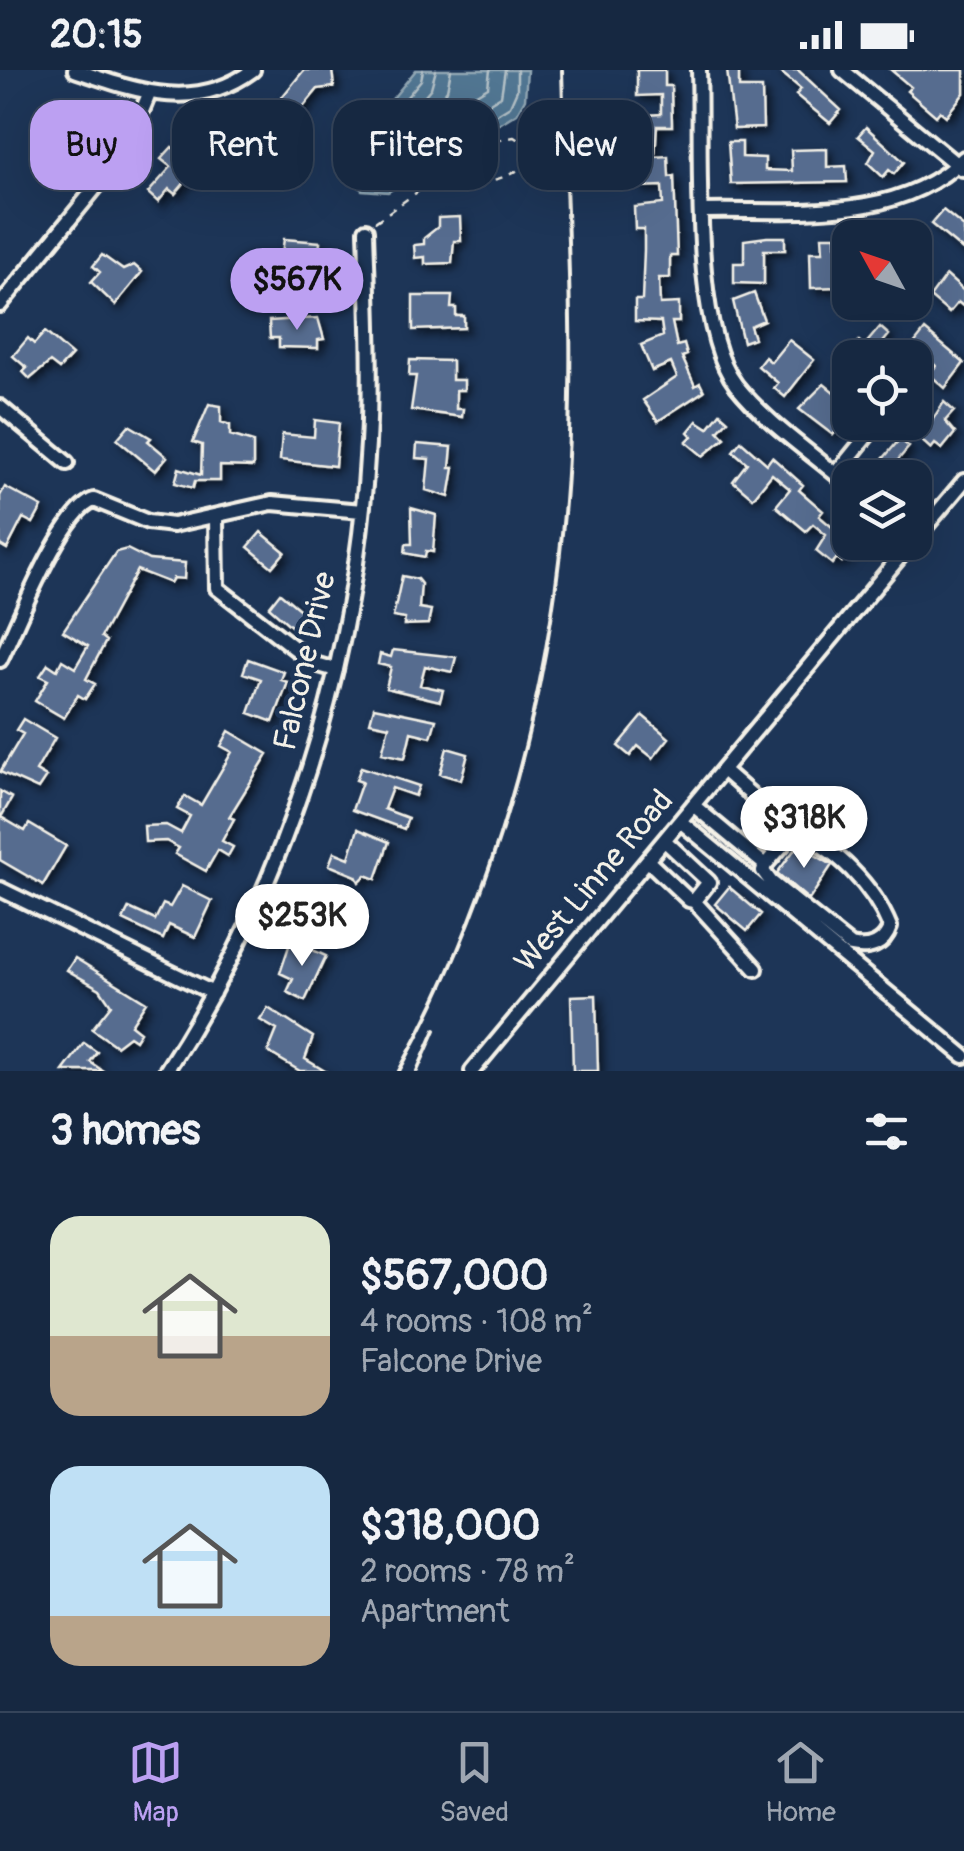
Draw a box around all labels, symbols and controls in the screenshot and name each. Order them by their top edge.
text: 20:15 [50,11,143,59]
chip: Buy [30,100,152,190]
chip: Rent [172,100,313,190]
chip: Filters [333,100,498,190]
chip: New [518,100,652,190]
north arrow [832,220,932,320]
map controls [832,220,932,560]
pin: $567K [227,248,367,333]
text: $567K [252,260,342,300]
button: locate [832,340,932,440]
button: layers [832,460,932,560]
street label: Falcone Drive [265,568,345,754]
street label: West Linne Road [506,782,682,980]
pin: $318K [734,786,874,871]
text: $318K [762,798,846,838]
pin: $253K [232,884,372,969]
text: $253K [257,896,347,936]
icon: filters [859,1104,914,1159]
text: 3 homes [50,1105,200,1157]
text: $567,000 [360,1250,549,1302]
icon: home [130,1256,250,1376]
text: 4 rooms · 108 m² [360,1302,593,1342]
text: Falcone Drive [360,1342,542,1382]
text: $318,000 [360,1500,541,1552]
icon: home [130,1506,250,1626]
text: 2 rooms · 78 m² [360,1552,575,1592]
text: Apartment [360,1592,509,1632]
tab: Map [128,1735,183,1830]
tab: Saved [439,1735,509,1830]
tab: Home [765,1735,836,1830]

